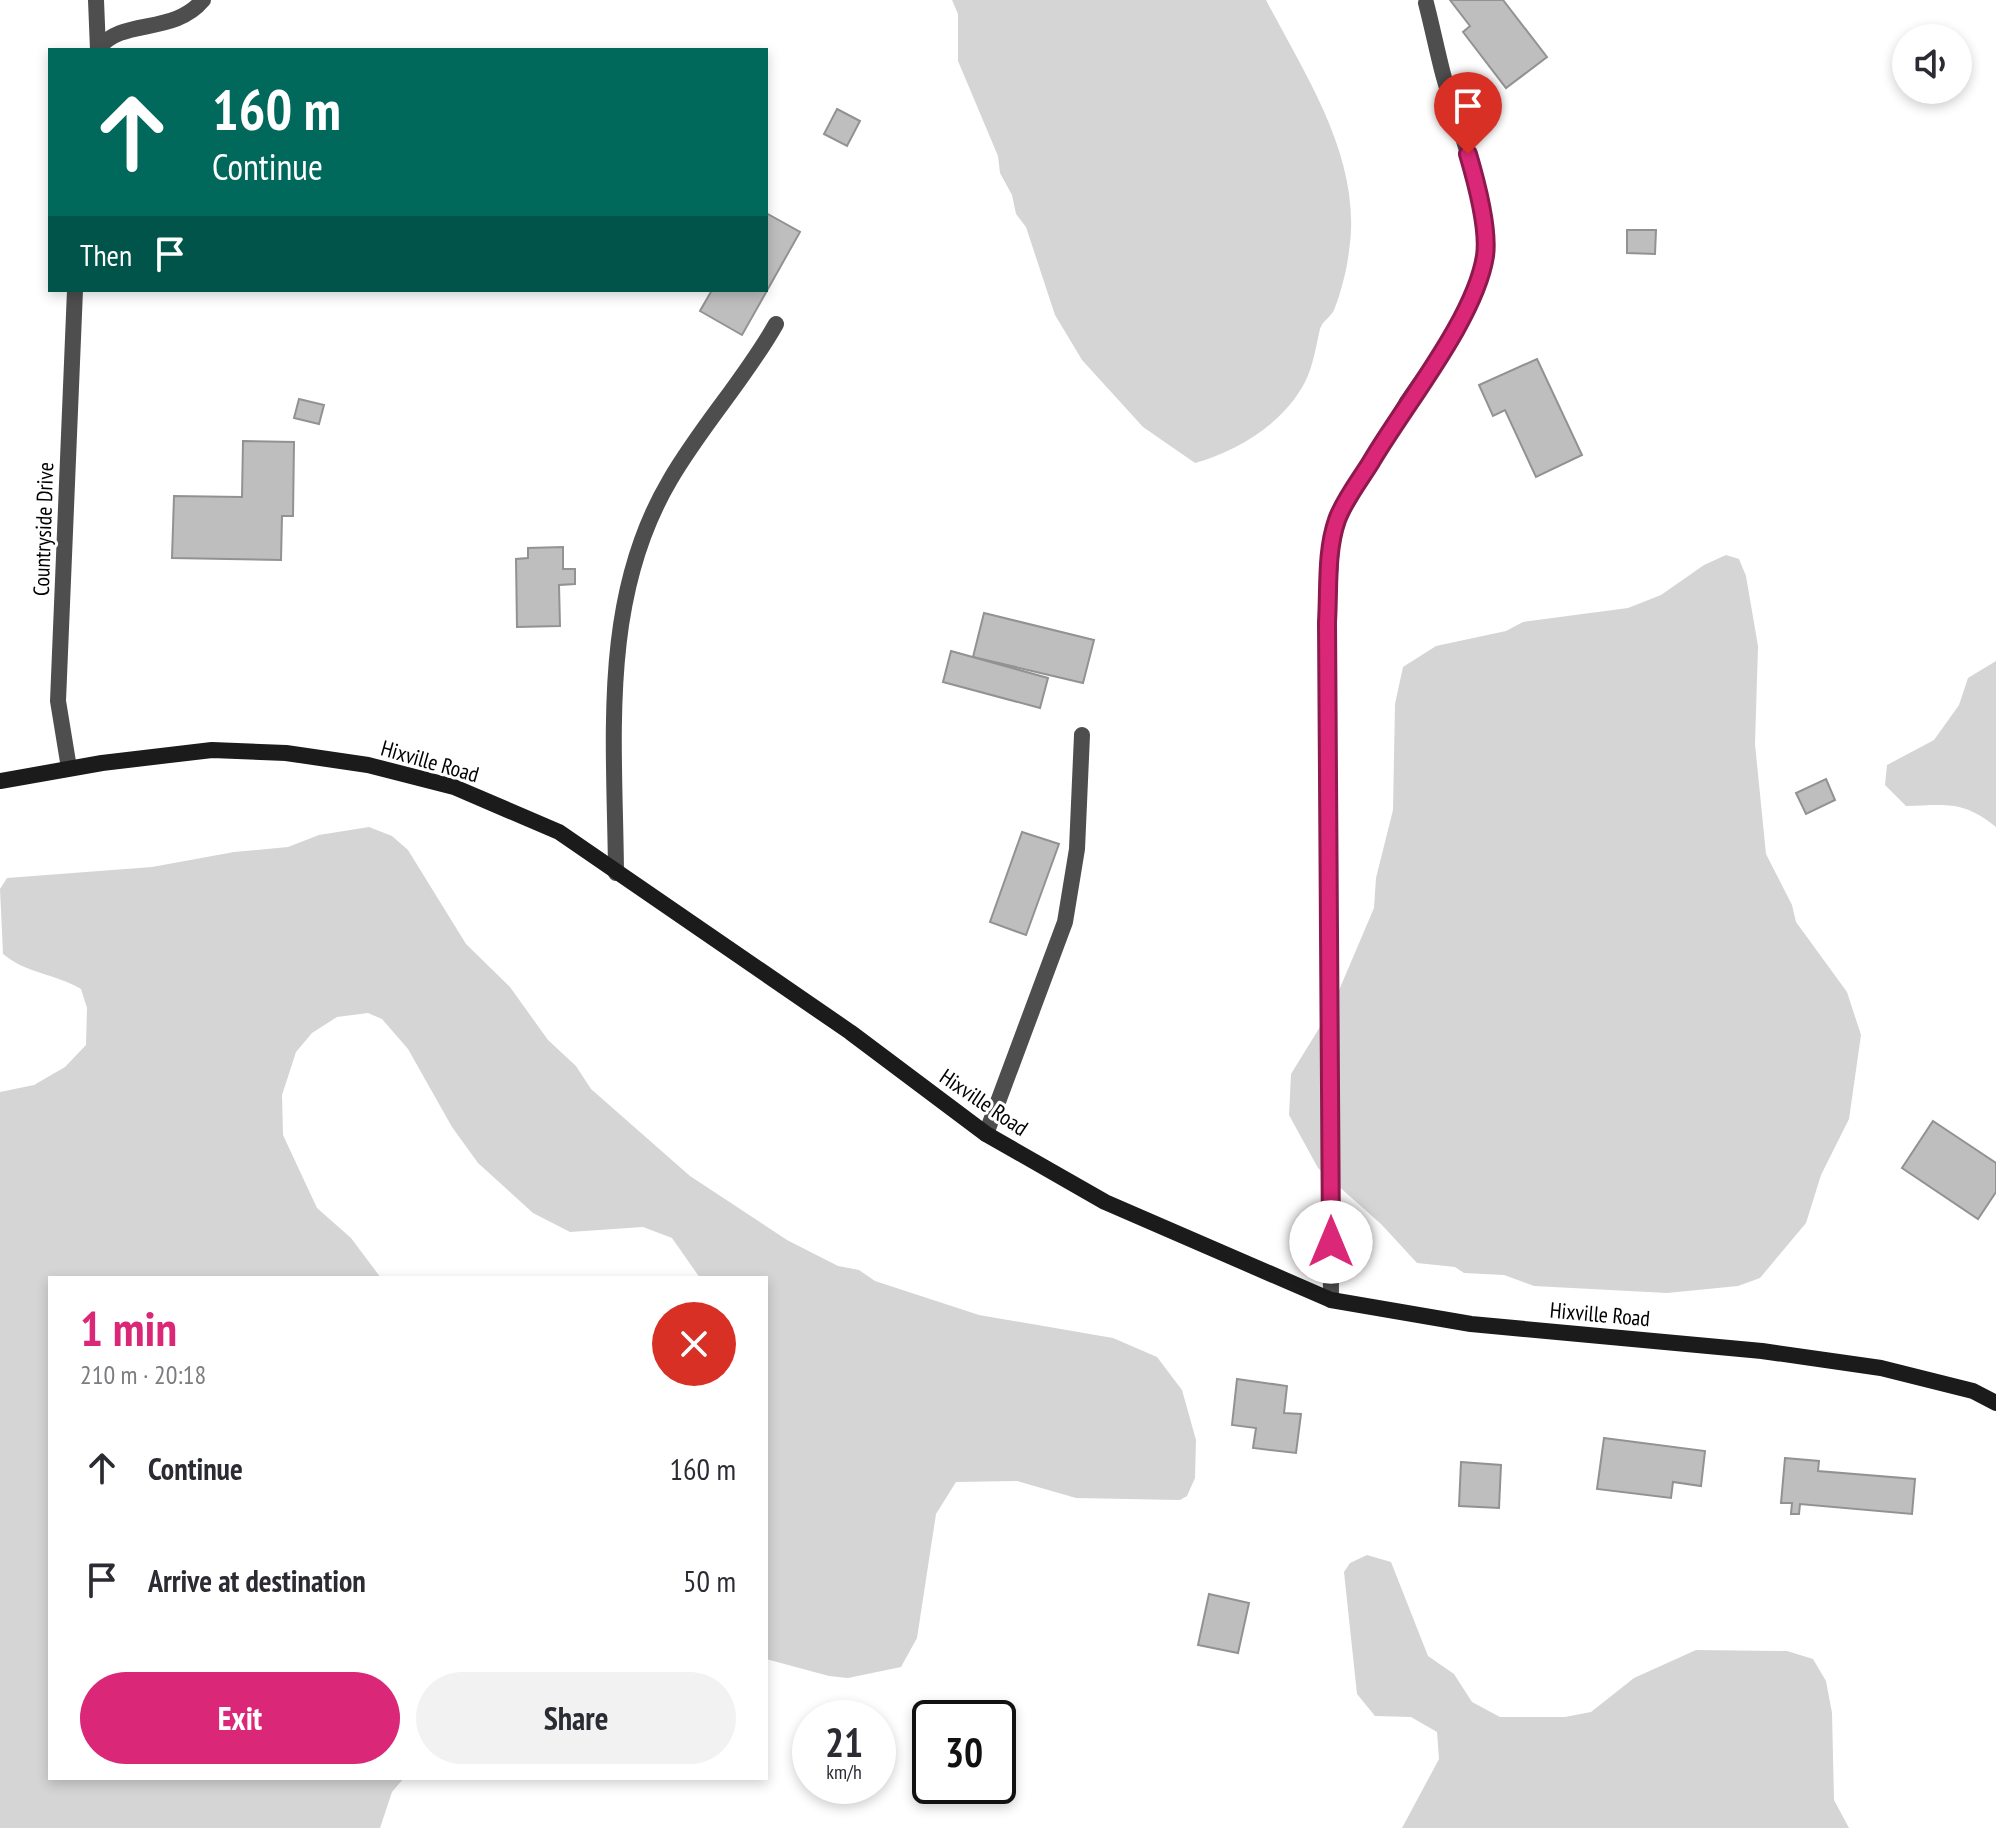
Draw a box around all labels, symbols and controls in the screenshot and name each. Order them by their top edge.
map controls [1892,24,1972,104]
button: sound [1892,24,1972,104]
pin [1434,72,1502,154]
text: 160 m [212,73,341,145]
icon: ahead [80,80,184,184]
icon: arrive [1446,84,1490,128]
text: Continue [212,143,323,190]
icon: arrive [148,232,192,276]
text: Then [80,235,132,274]
street label: Countryside Drive [27,462,59,596]
street label: Hixville Road [378,734,482,788]
street label: Hixville Road [935,1062,1033,1142]
position arrow [1289,1200,1373,1284]
street label: Hixville Road [1549,1296,1651,1332]
text: 1 min [80,1297,177,1359]
button: close [652,1302,736,1386]
text: 210 m · 20:18 [80,1358,206,1391]
icon: ahead [80,1446,124,1490]
text: Continue [148,1449,243,1488]
text: 160 m [670,1449,736,1488]
icon: arrive [80,1558,124,1602]
text: Arrive at destination [148,1561,366,1600]
text: 50 m [683,1561,736,1600]
button: Exit [80,1672,400,1764]
button: Share [416,1672,736,1764]
speed limit sign: 30 [912,1700,1016,1804]
text: 21 [825,1716,863,1768]
text: km/h [826,1759,862,1785]

